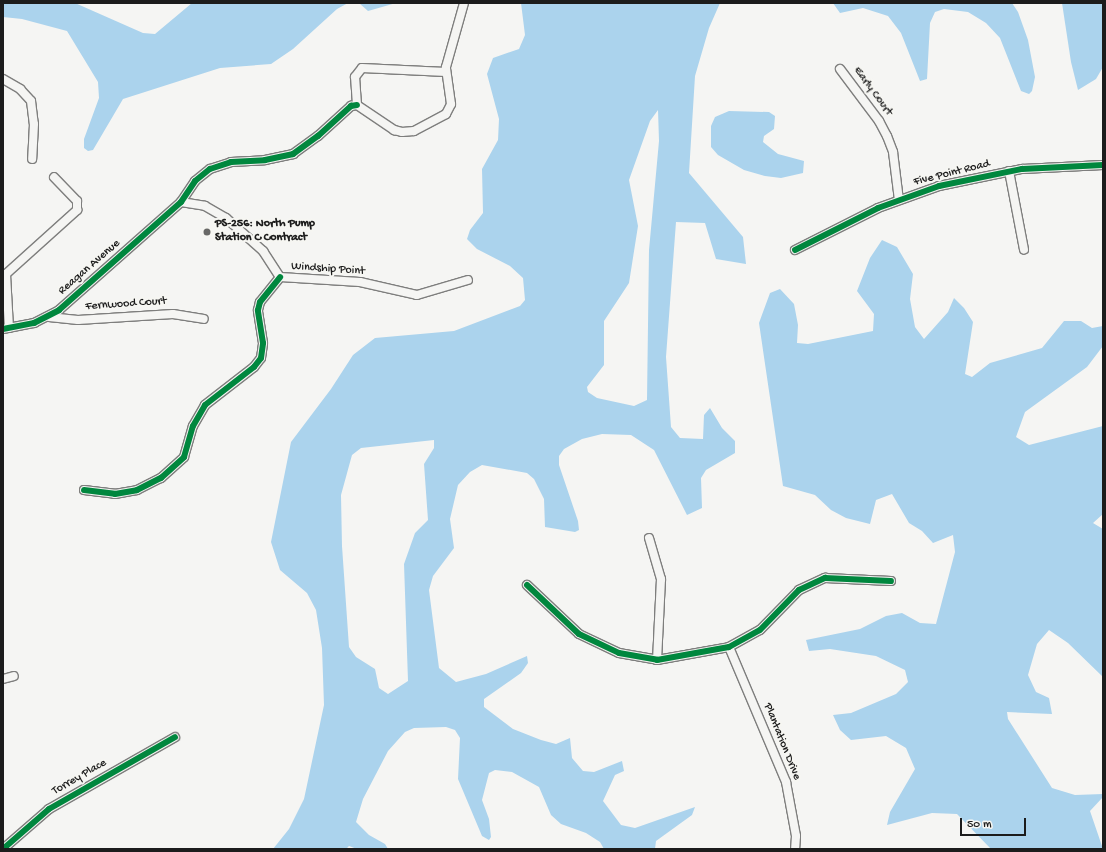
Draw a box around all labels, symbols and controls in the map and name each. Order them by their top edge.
street label: Early Court [849,65,895,119]
street label: Five Point Road [912,158,992,190]
place label: PS-256: North Pump Station C Contract [215,218,315,246]
marker: PS-256: North Pump Station C Contract [202,227,212,237]
street label: Reagan Avenue [56,237,124,299]
street label: Windship Point [291,260,365,280]
street label: Fernwood Court [85,295,167,315]
street label: Plantation Drive [759,701,803,783]
street label: Torrey Place [50,757,110,799]
scale bar [962,810,1028,836]
text: 50 m [967,818,992,832]

